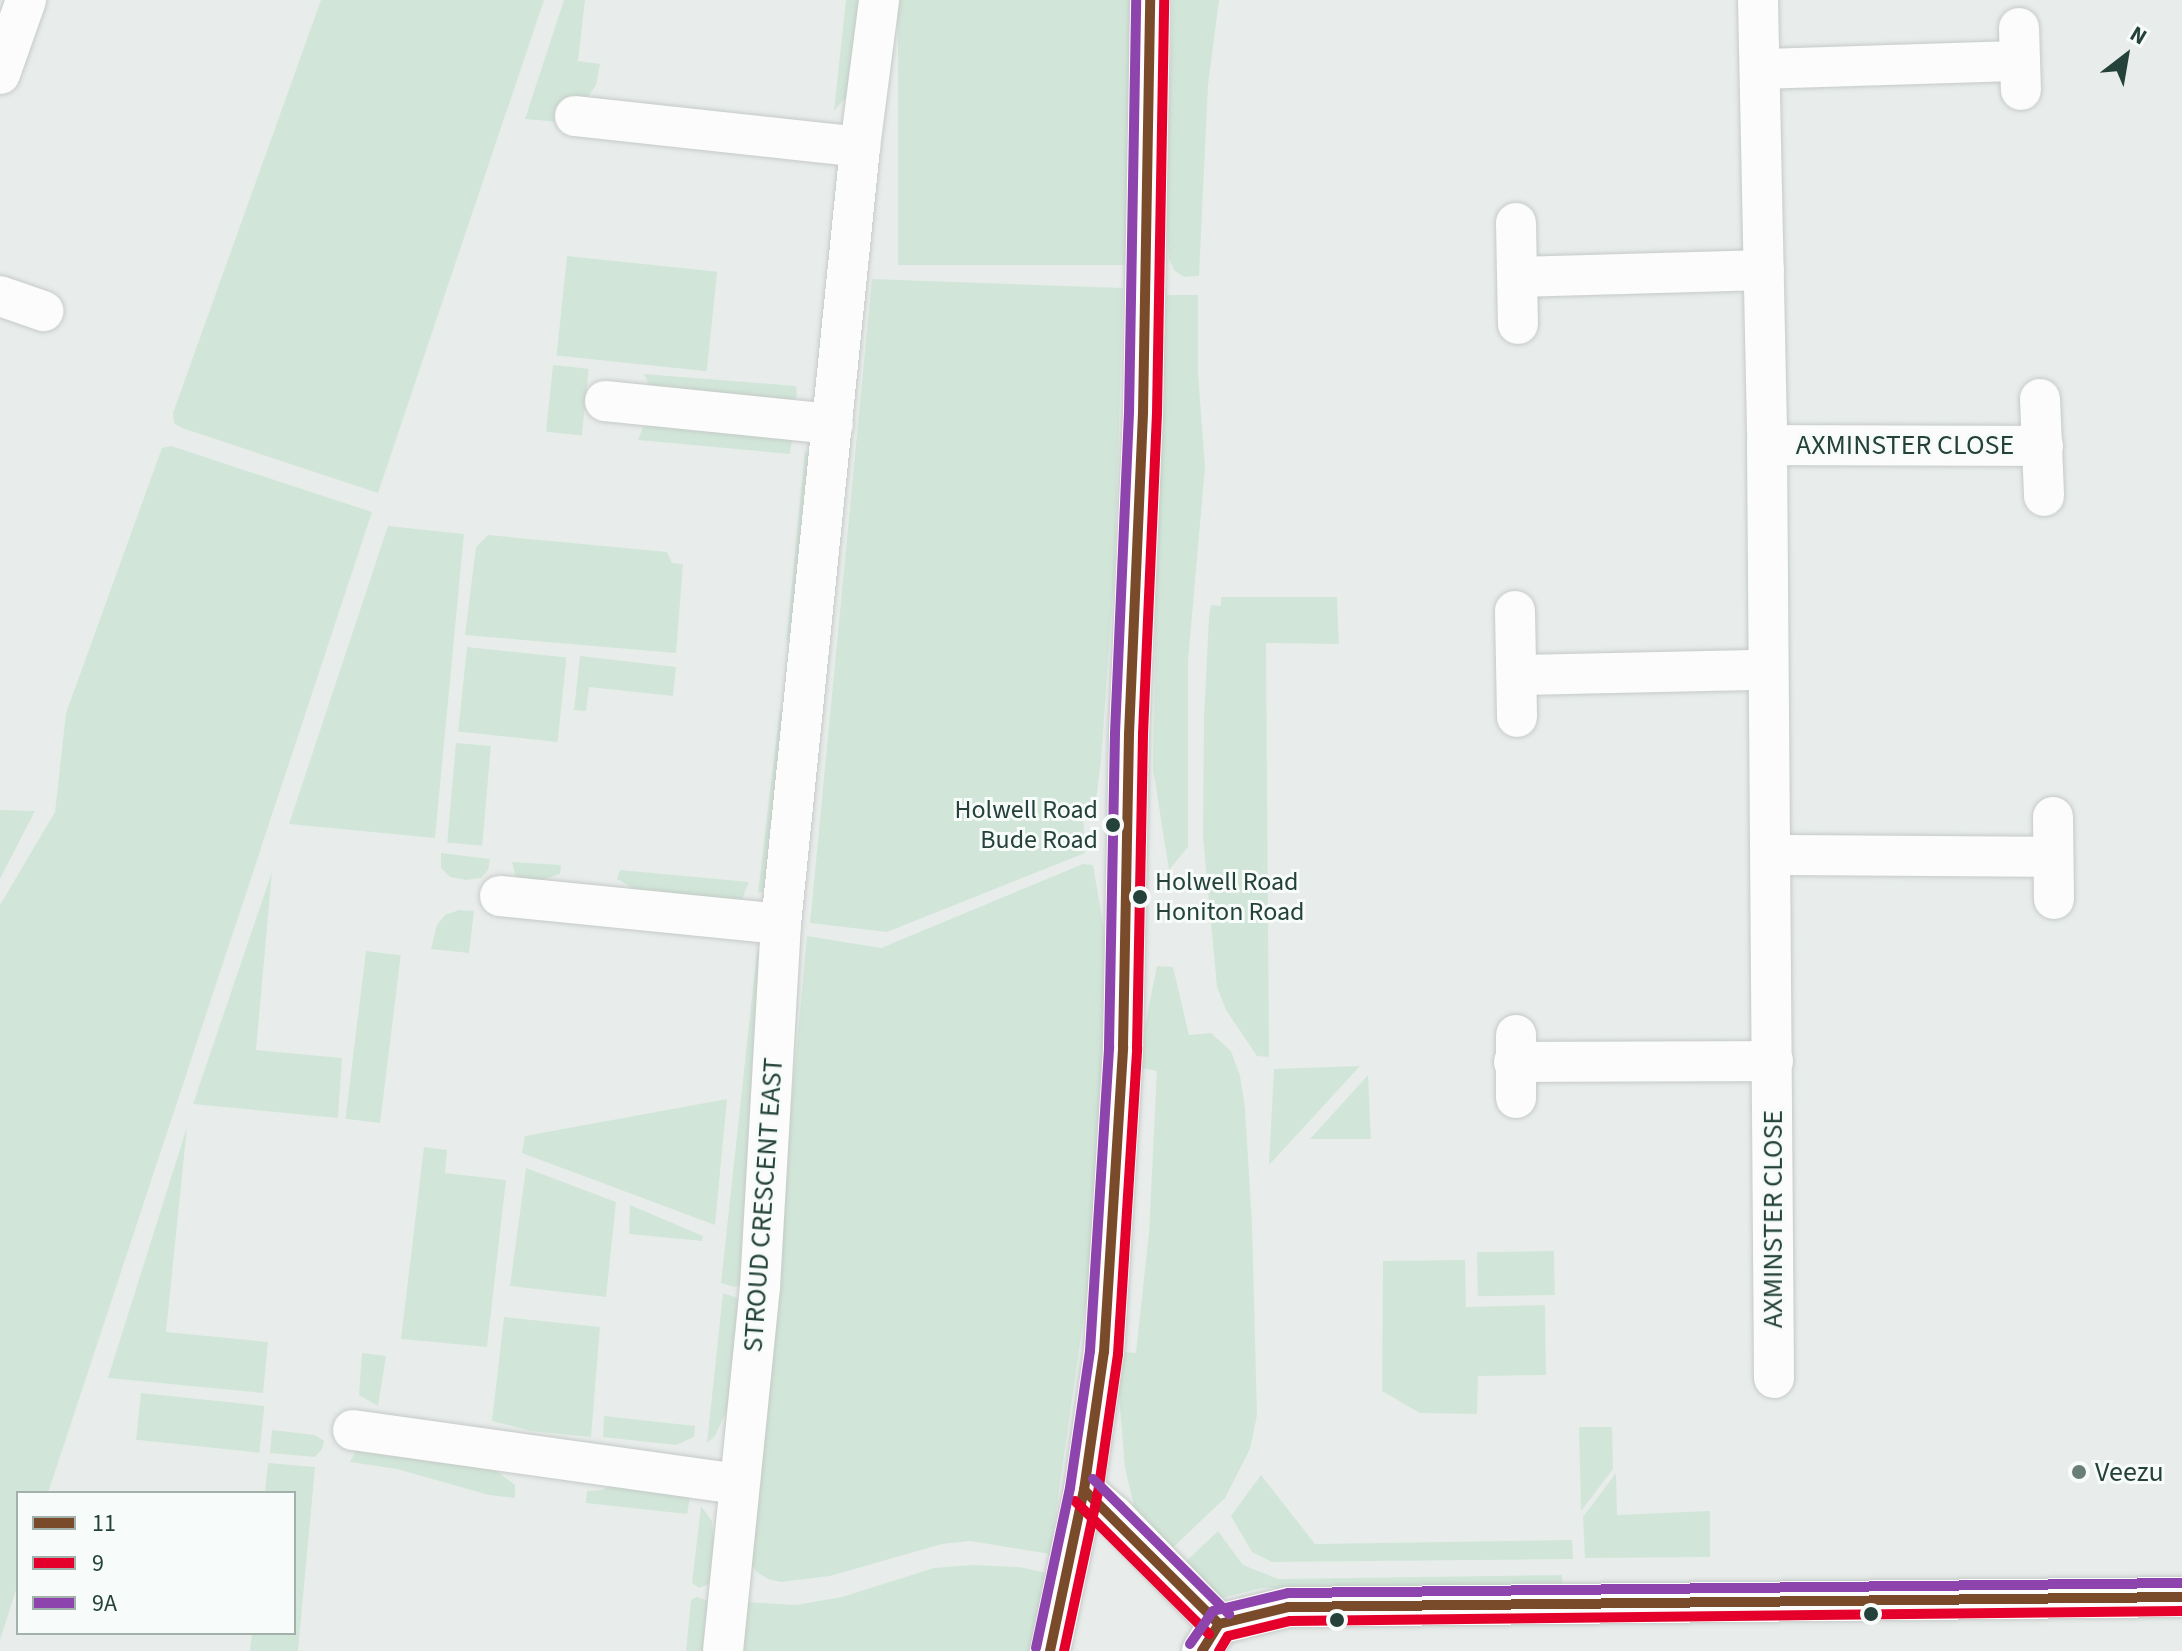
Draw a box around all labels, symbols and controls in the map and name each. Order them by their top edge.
north arrow [2086,16,2166,96]
text: N [2124,18,2153,53]
street label: AXMINSTER CLOSE [1796,428,2014,462]
place label: Holwell Road Bude Road [955,794,1098,856]
marker: Holwell Road Bude Road [1105,817,1121,833]
place label: Holwell Road Honiton Road [1155,866,1304,928]
marker: Holwell Road Honiton Road [1132,889,1148,905]
street label: STROUD CRESCENT EAST [736,1057,790,1353]
street label: AXMINSTER CLOSE [1756,1110,1790,1328]
place label: Veezu [2095,1455,2164,1489]
marker: Veezu [2070,1463,2088,1481]
legend [16,1491,296,1635]
text: 11 [92,1506,116,1541]
text: 9 [92,1546,104,1581]
text: 9A [92,1586,117,1621]
unlabelled marker [1863,1606,1879,1622]
unlabelled marker [1329,1612,1345,1628]

